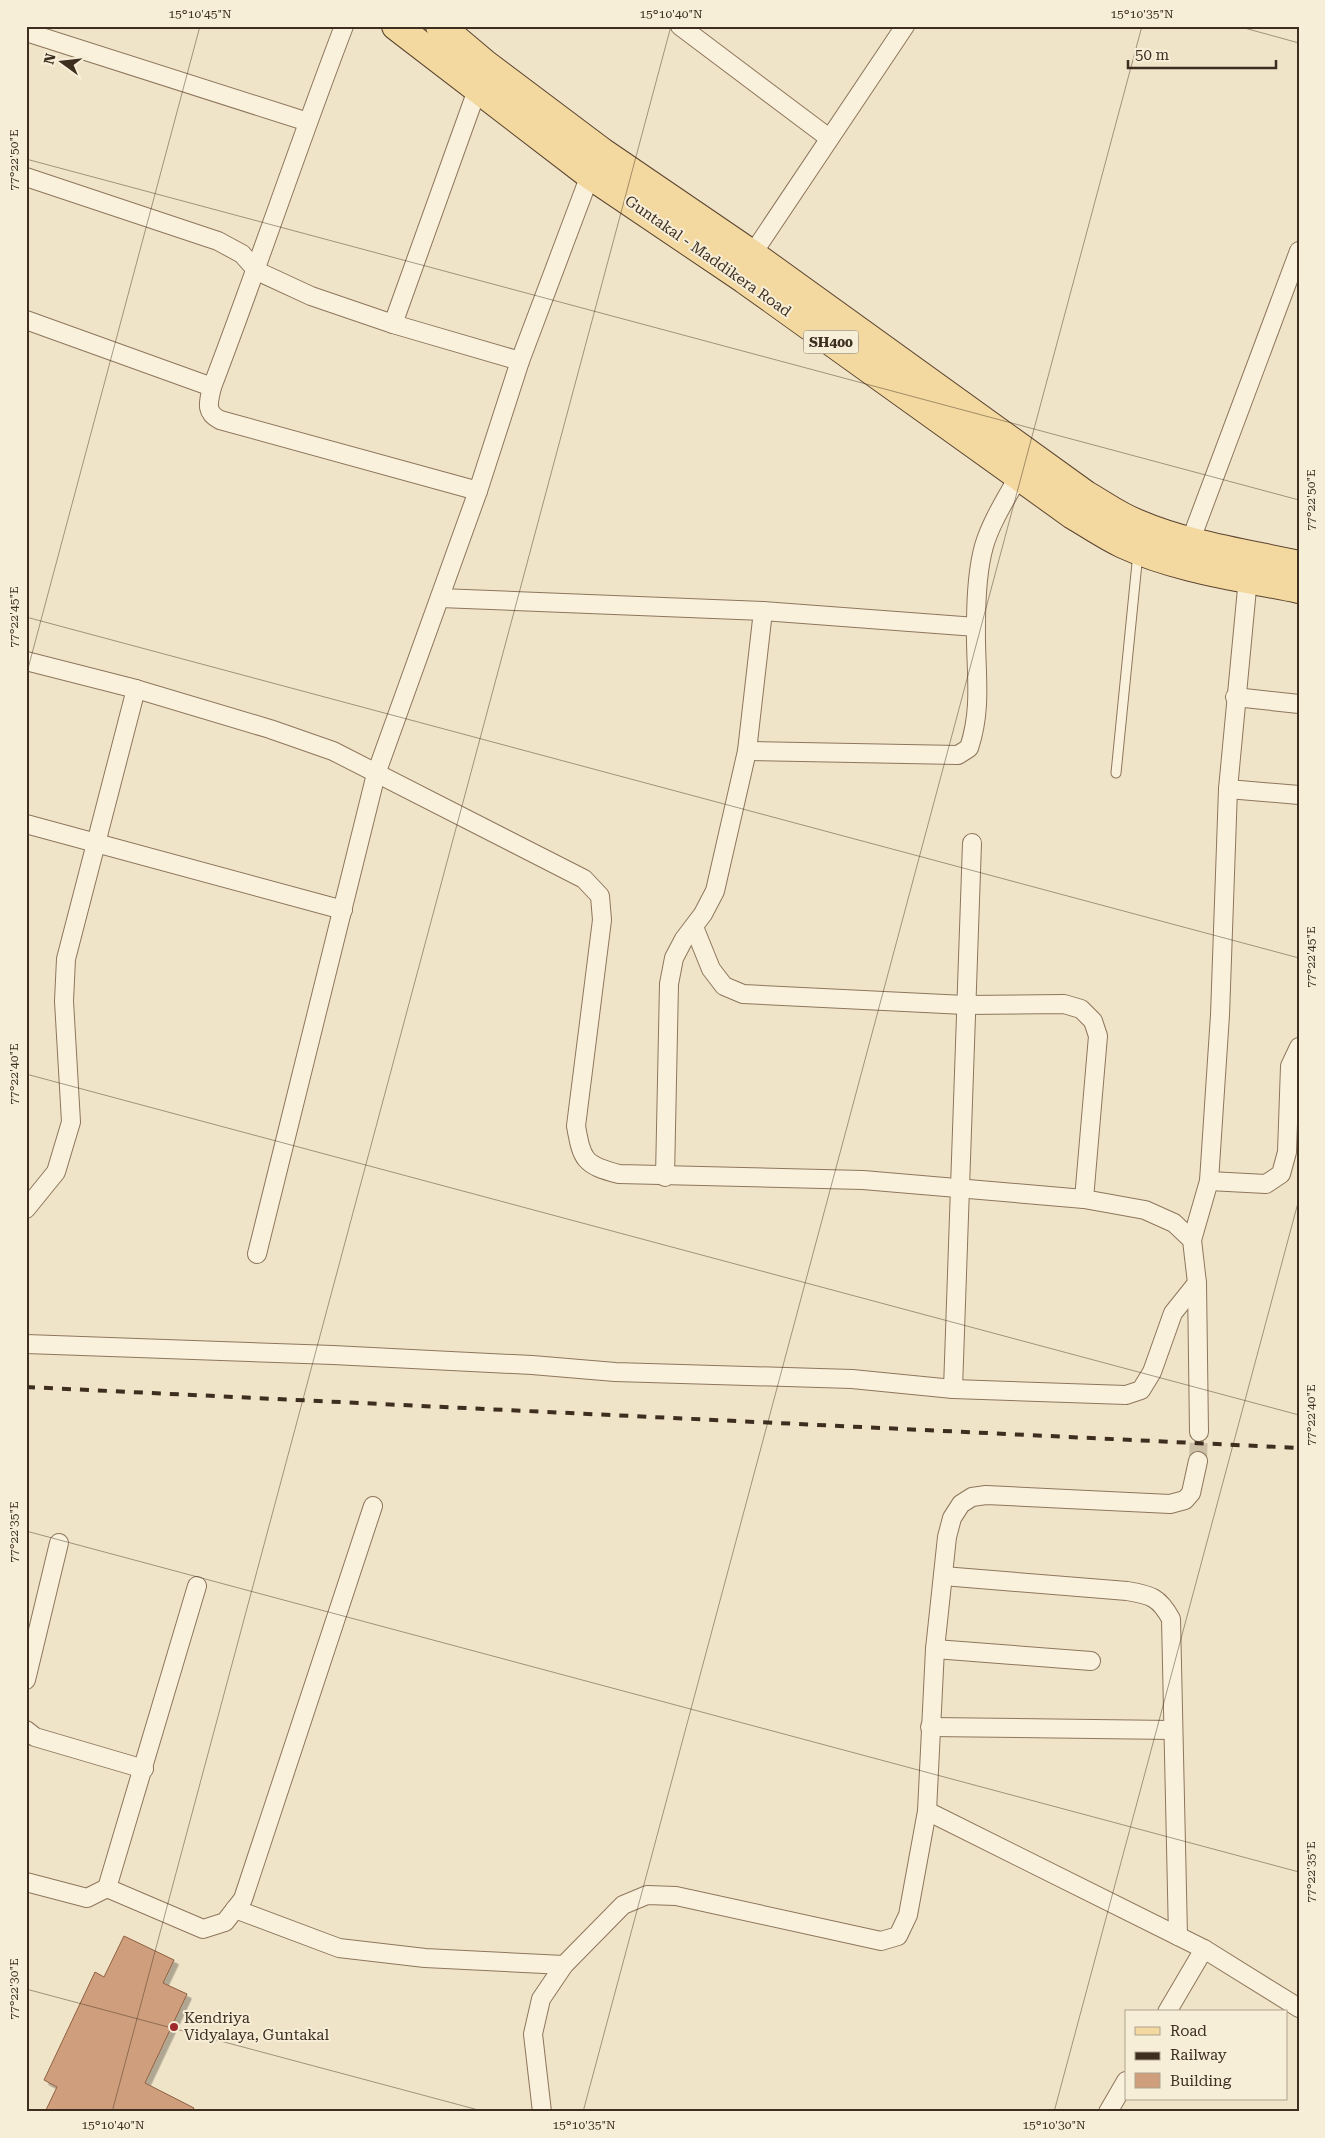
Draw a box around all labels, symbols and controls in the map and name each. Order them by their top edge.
text: 15°10'45"N [168,7,232,21]
text: 15°10'40"N [639,7,703,21]
text: 15°10'35"N [1110,7,1174,21]
north arrow [38,38,88,88]
scale bar [1128,38,1275,70]
text: 50 m [1135,46,1170,64]
text: N [40,51,59,66]
text: 77°22'50"E [7,129,21,191]
street label: Guntakal - Maddikera Road [621,192,795,321]
road number: SH400 [804,331,858,354]
text: 77°22'50"E [1304,469,1318,531]
text: 77°22'45"E [7,586,21,648]
text: 77°22'45"E [1304,926,1318,988]
text: 77°22'40"E [7,1043,21,1105]
text: 77°22'40"E [1304,1384,1318,1446]
text: 77°22'35"E [7,1501,21,1563]
text: 77°22'35"E [1304,1841,1318,1903]
text: 77°22'30"E [7,1958,21,2020]
place label: Kendriya Vidyalaya, Guntakal [184,2009,329,2044]
legend [1125,2010,1288,2100]
marker: Kendriya Vidyalaya, Guntakal [168,2021,180,2033]
text: Road [1170,2022,1207,2040]
text: Railway [1170,2046,1227,2064]
text: Building [1170,2072,1232,2090]
text: 15°10'40"N [81,2118,145,2132]
text: 15°10'35"N [552,2118,616,2132]
text: 15°10'30"N [1022,2118,1086,2132]

